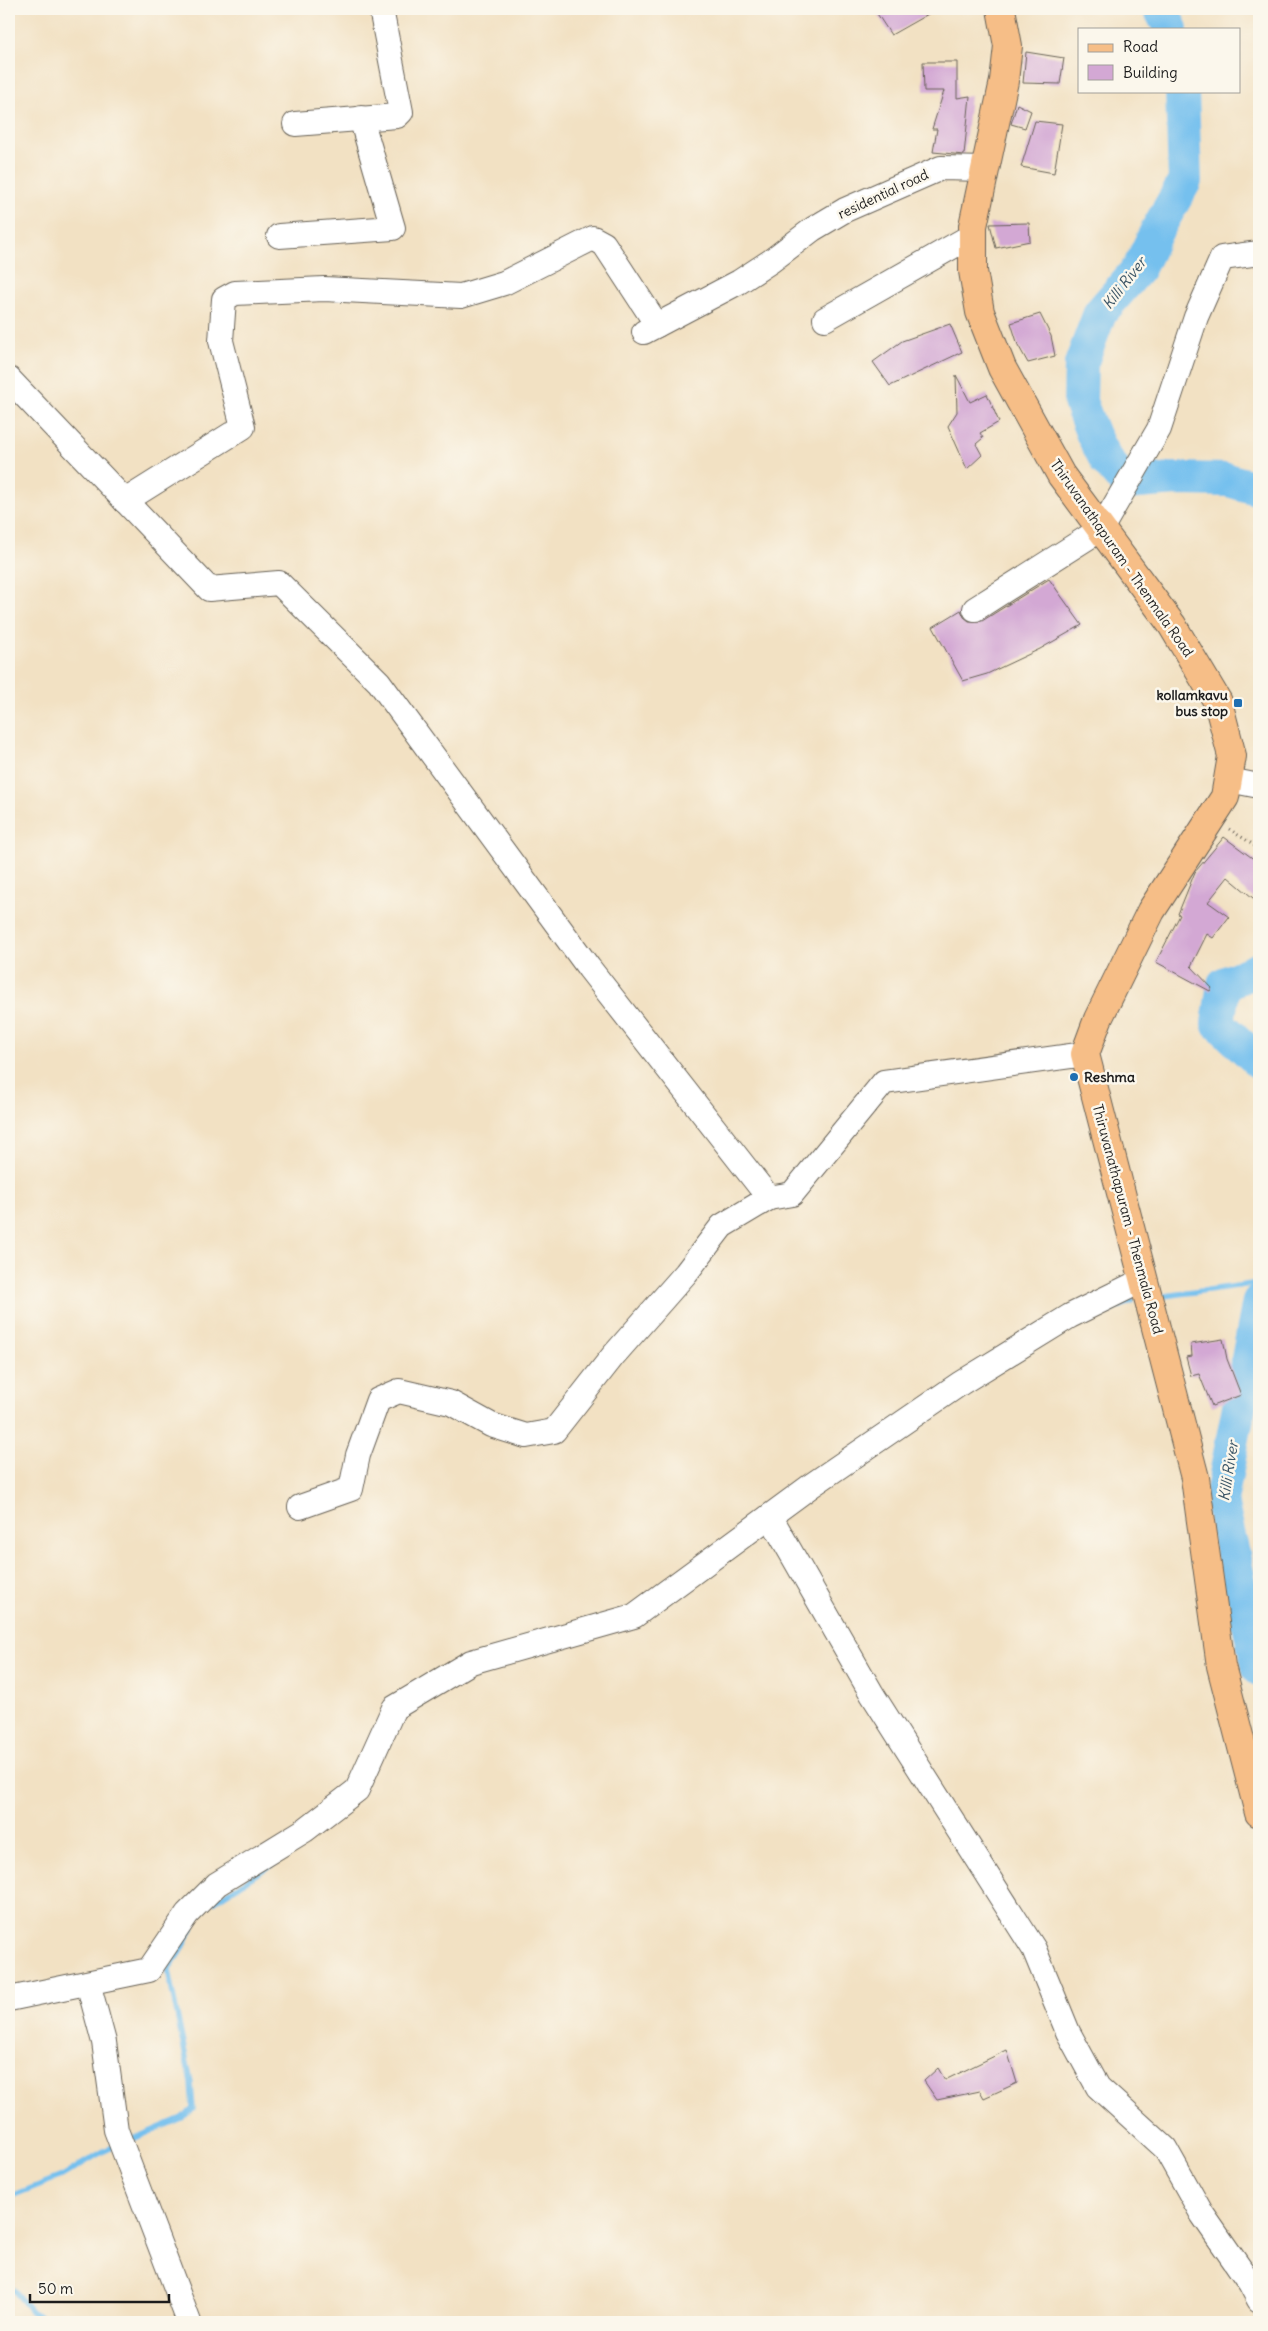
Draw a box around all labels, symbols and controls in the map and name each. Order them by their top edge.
legend [1078,28,1240,92]
text: Road [1123,37,1158,56]
text: Building [1123,63,1178,82]
street label: residential road [835,165,931,223]
water label: Killi River [1098,252,1151,313]
street label: Thiruvanathapuram - Thenmala Road [1047,456,1197,660]
place label: kollamkavu bus stop [1157,686,1228,720]
marker: kollamkavu bus stop [1232,697,1244,709]
place label: Reshma [1084,1068,1135,1086]
marker: Reshma [1068,1071,1080,1083]
street label: Thiruvanathapuram - Thenmala Road [1089,1102,1167,1336]
water label: Killi River [1214,1438,1242,1502]
scale bar [30,2271,169,2303]
text: 50 m [38,2279,73,2298]

